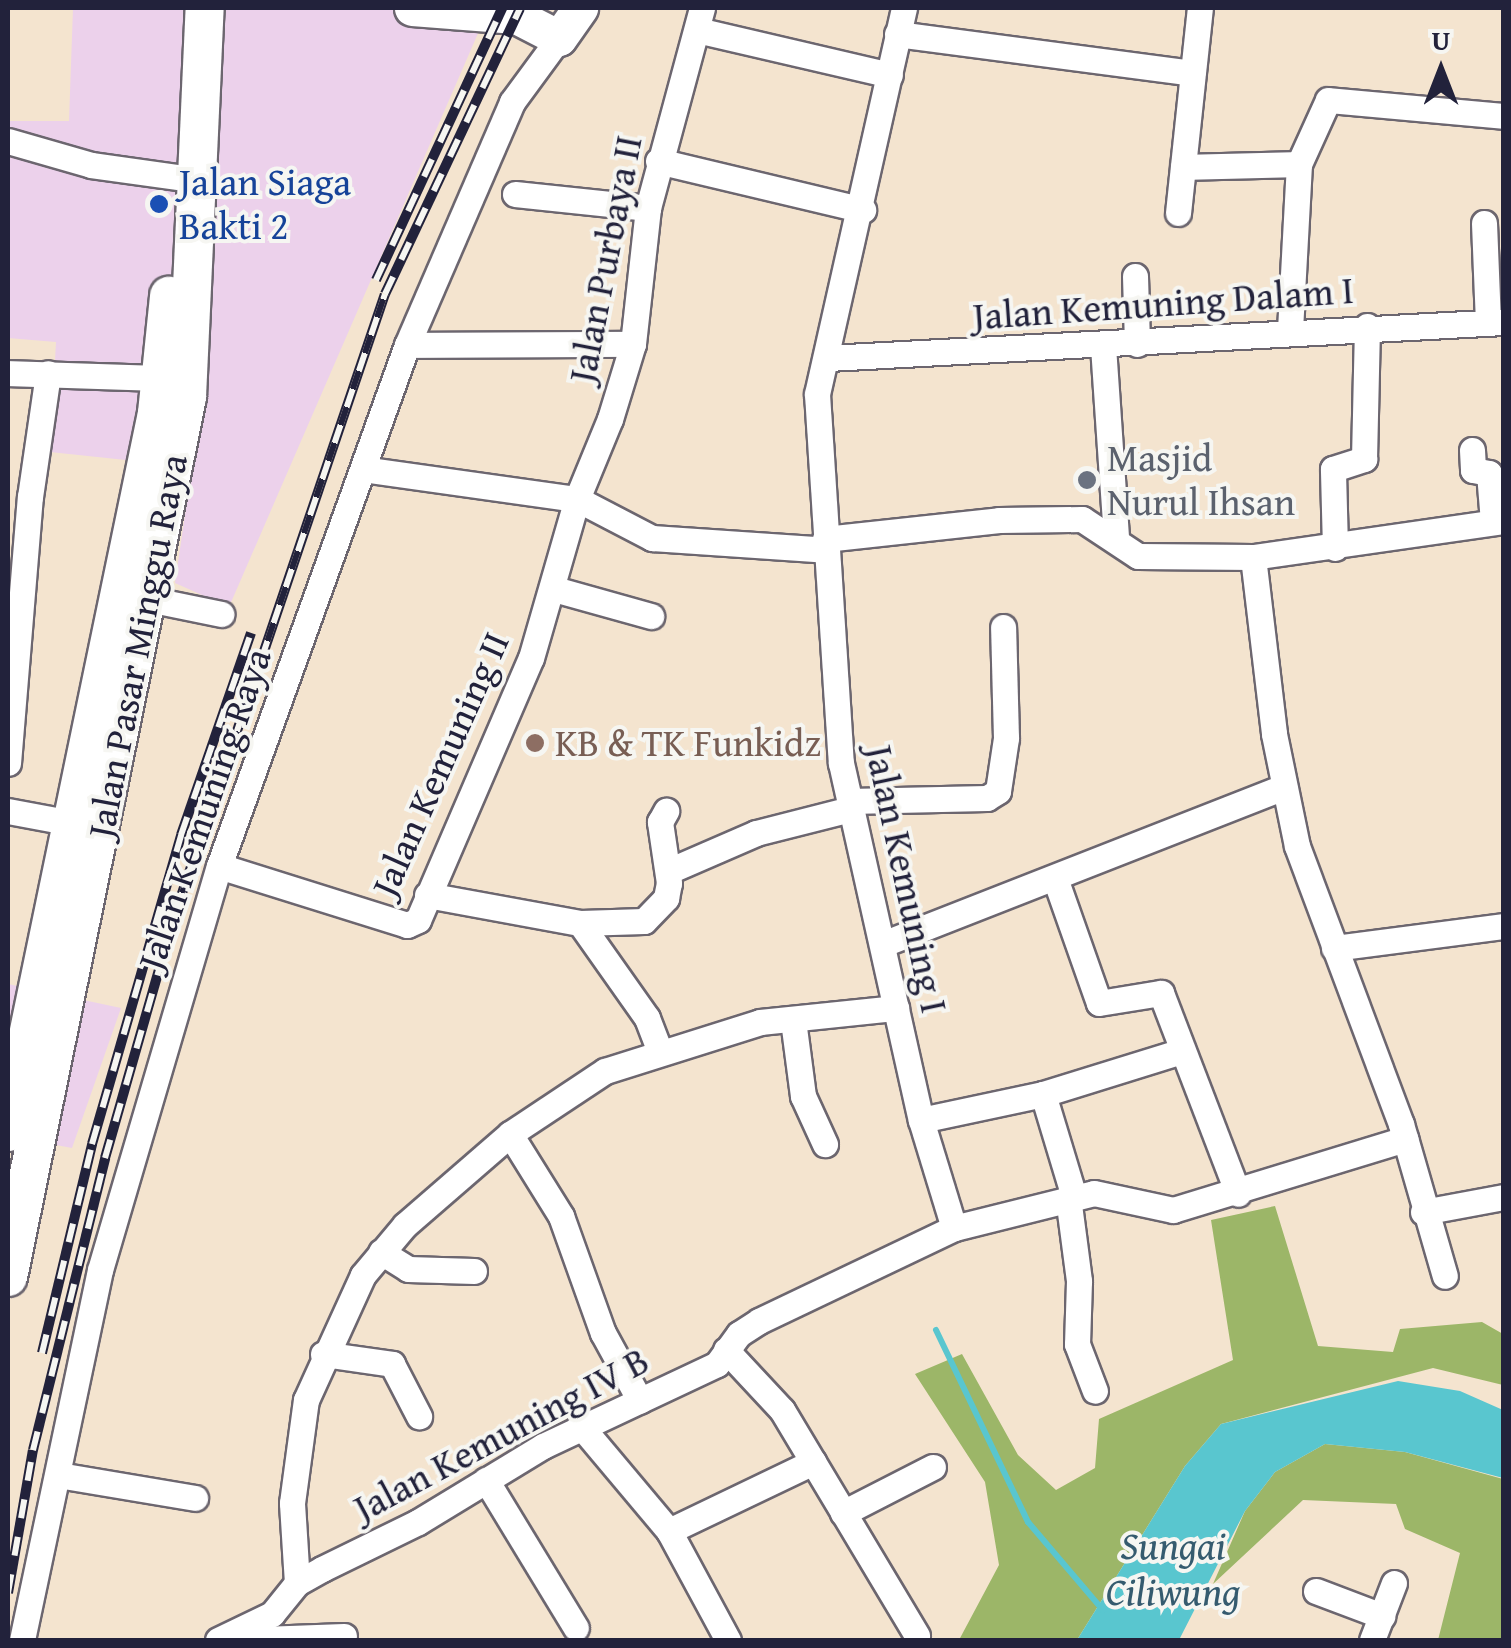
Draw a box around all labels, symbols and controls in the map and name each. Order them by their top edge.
text: U [1432,19,1450,60]
north arrow [1391,20,1491,120]
street label: Jalan Purbaya II [559,132,651,386]
place label: Jalan Siaga Bakti 2 [179,159,351,248]
marker: Jalan Siaga Bakti 2 [148,193,170,215]
street label: Jalan Kemuning Dalam I [971,267,1355,339]
place label: Masjid Nurul Ihsan [1107,435,1295,524]
street label: Jalan Pasar Minggu Raya [77,450,197,842]
marker: Masjid Nurul Ihsan [1076,469,1098,491]
street label: Jalan Kemuning II [361,625,519,903]
street label: Jalan Kemuning Raya [128,642,280,976]
place label: KB & TK Funkidz [555,720,821,766]
marker: KB & TK Funkidz [524,732,546,754]
street label: Jalan Kemuning I [856,741,958,1017]
street label: Jalan Kemuning IV B [346,1337,656,1531]
water label: Sungai Ciliwung [1106,1521,1240,1615]

